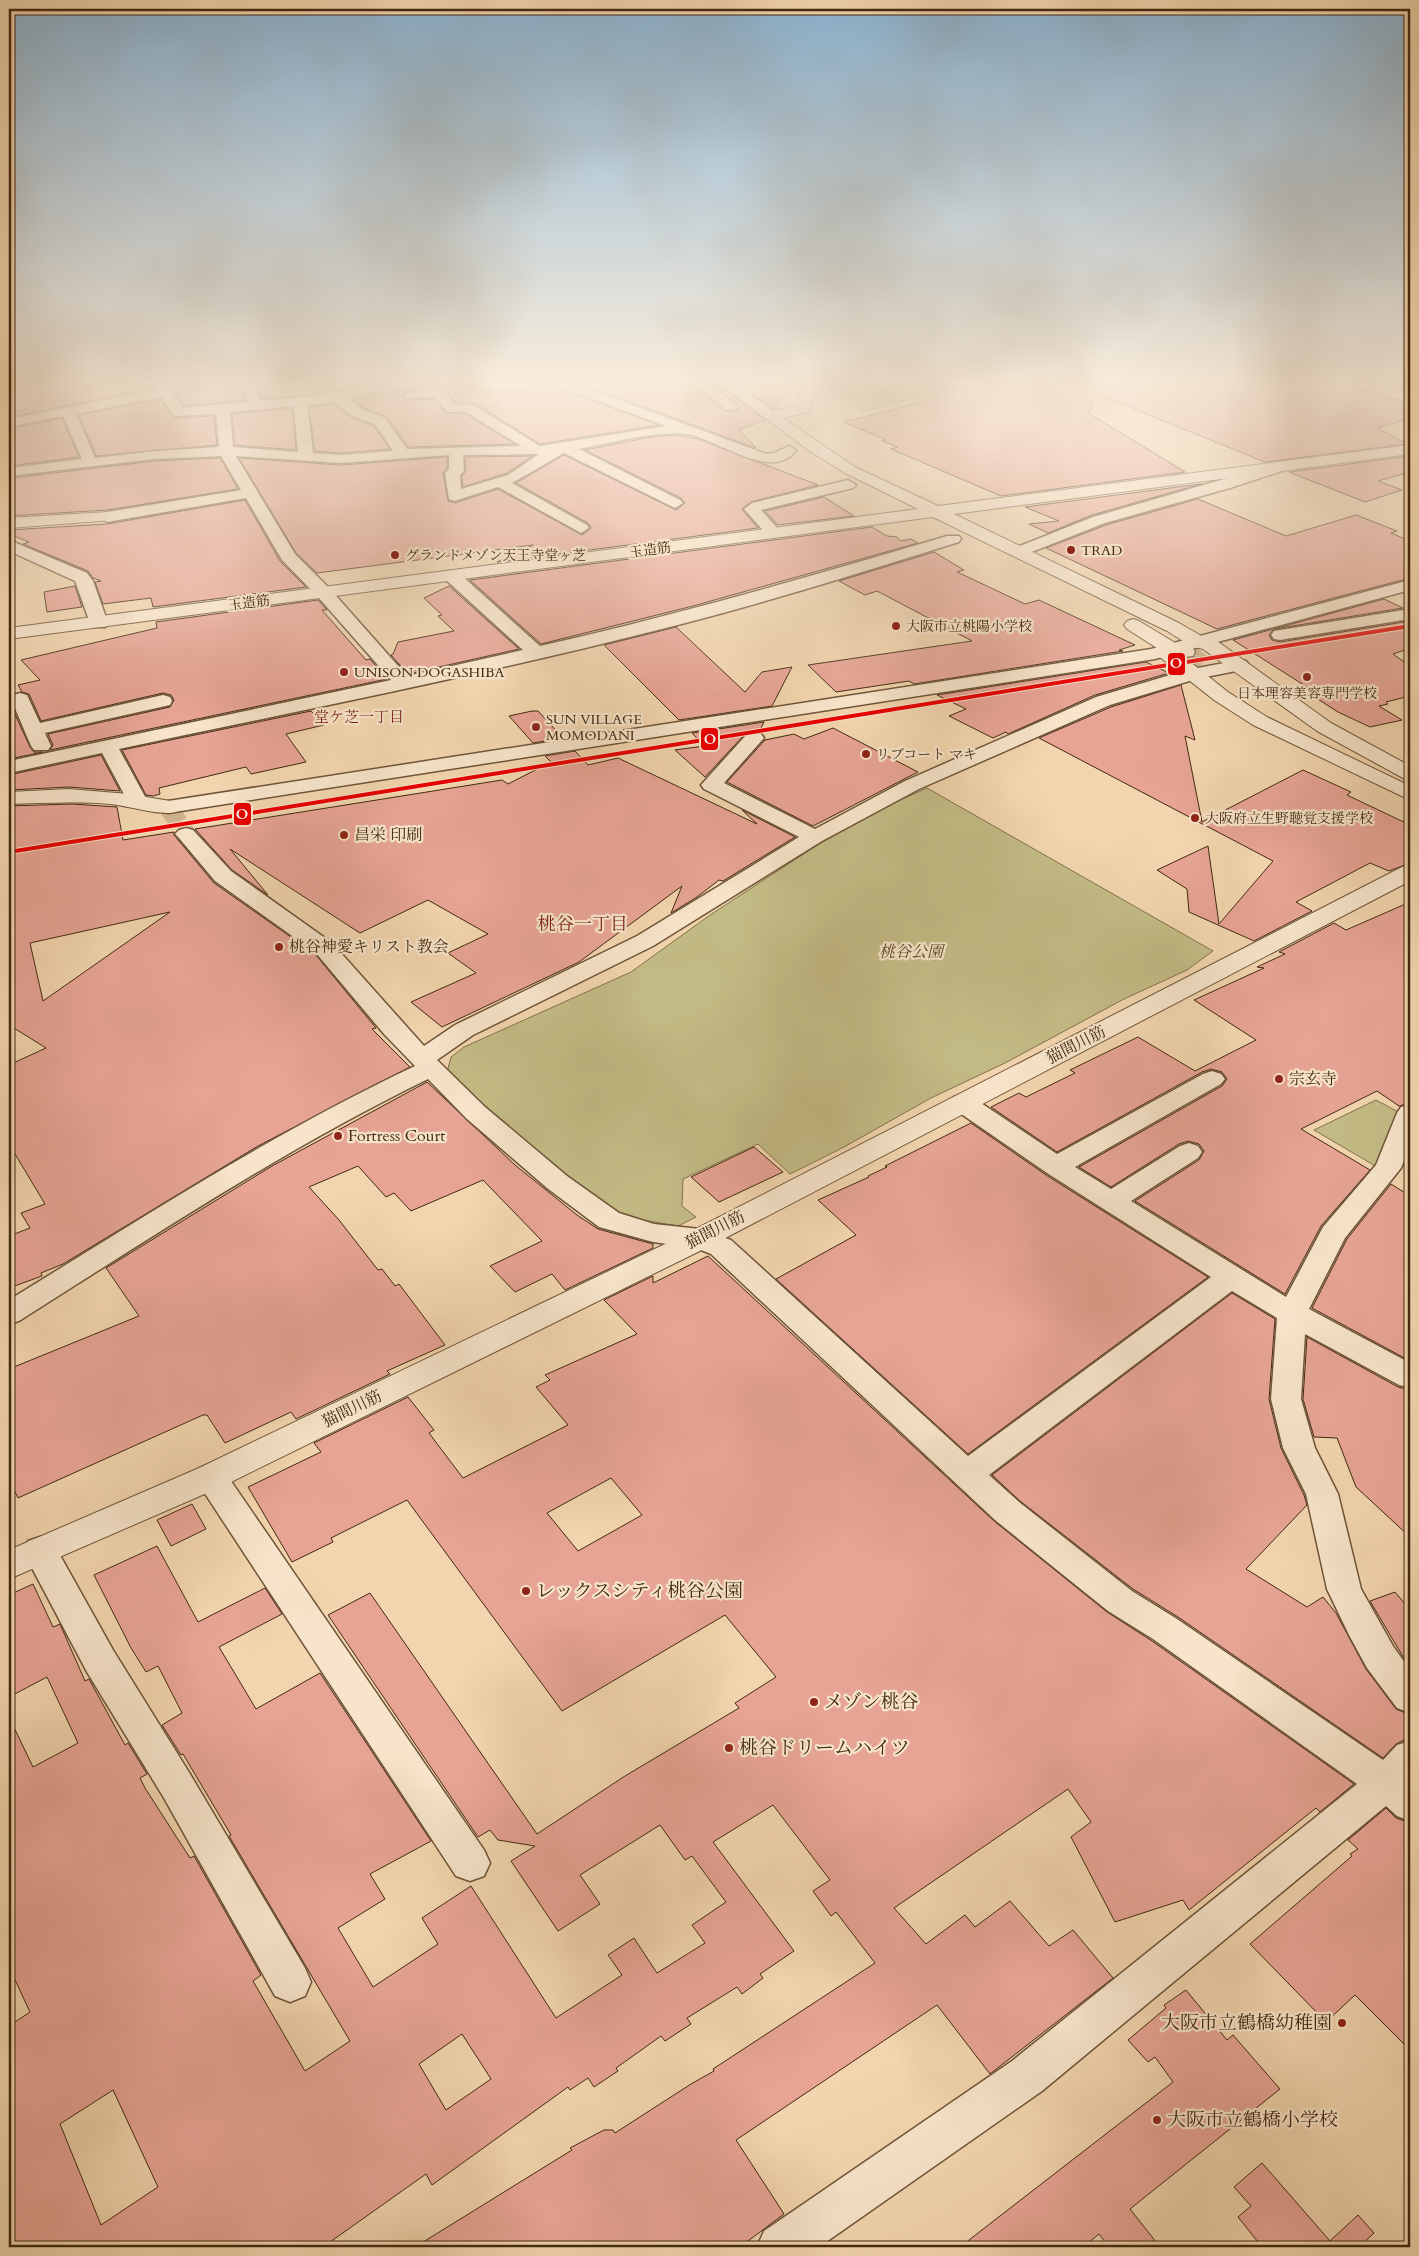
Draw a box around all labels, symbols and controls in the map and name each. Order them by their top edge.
street label: 玉造筋 [628,538,672,562]
place label: TRAD [1081,541,1122,560]
marker: TRAD [1065,544,1077,556]
place label: グランドメゾン天王寺堂ヶ芝 [405,546,586,565]
marker: グランドメゾン天王寺堂ヶ芝 [389,549,401,561]
street label: 玉造筋 [227,591,271,615]
place label: 大阪市立桃陽小学校 [906,617,1032,636]
marker: 大阪市立桃陽小学校 [890,620,902,632]
line badge: O [1167,652,1186,676]
text: O [1170,654,1182,673]
place label: UNISON DOGASHIBA [354,663,504,682]
marker: UNISON DOGASHIBA [338,666,350,678]
marker: 日本理容美容専門学校 [1301,671,1313,683]
place label: 日本理容美容専門学校 [1237,684,1377,703]
district label: 堂ケ芝一丁目 [314,707,404,727]
place label: SUN VILLAGE MOMODANI [546,710,642,745]
marker: SUN VILLAGE MOMODANI [530,721,542,733]
line badge: O [700,727,719,751]
text: O [704,730,716,749]
place label: リブコート マキ [876,745,977,764]
marker: リブコート マキ [860,748,872,760]
line badge: O [233,802,252,826]
text: O [236,805,248,824]
place label: 大阪府立生野聴覚支援学校 [1205,809,1373,828]
marker: 大阪府立生野聴覚支援学校 [1189,812,1201,824]
place label: 昌栄 印刷 [354,824,422,846]
marker: 昌栄 印刷 [338,829,350,841]
district label: 桃谷一丁目 [538,912,628,937]
place label: 桃谷神愛キリスト教会 [289,936,449,958]
marker: 桃谷神愛キリスト教会 [273,941,285,953]
park label: 桃谷公園 [879,941,946,963]
street label: 猫間川筋 [1042,1021,1110,1069]
place label: 宗玄寺 [1289,1068,1337,1090]
marker: 宗玄寺 [1273,1073,1285,1085]
place label: Fortress Court [348,1125,445,1147]
marker: Fortress Court [332,1130,344,1142]
street label: 猫間川筋 [681,1206,749,1254]
street label: 猫間川筋 [318,1385,386,1433]
place label: レックスシティ桃谷公園 [536,1578,743,1604]
marker: レックスシティ桃谷公園 [520,1585,532,1597]
place label: メゾン桃谷 [824,1689,918,1715]
marker: メゾン桃谷 [808,1696,820,1708]
place label: 桃谷ドリームハイツ [739,1735,910,1761]
marker: 桃谷ドリームハイツ [723,1742,735,1754]
place label: 大阪市立鶴橋幼稚園 [1161,2010,1332,2036]
marker: 大阪市立鶴橋幼稚園 [1336,2017,1348,2029]
place label: 大阪市立鶴橋小学校 [1167,2107,1338,2133]
marker: 大阪市立鶴橋小学校 [1151,2114,1163,2126]

